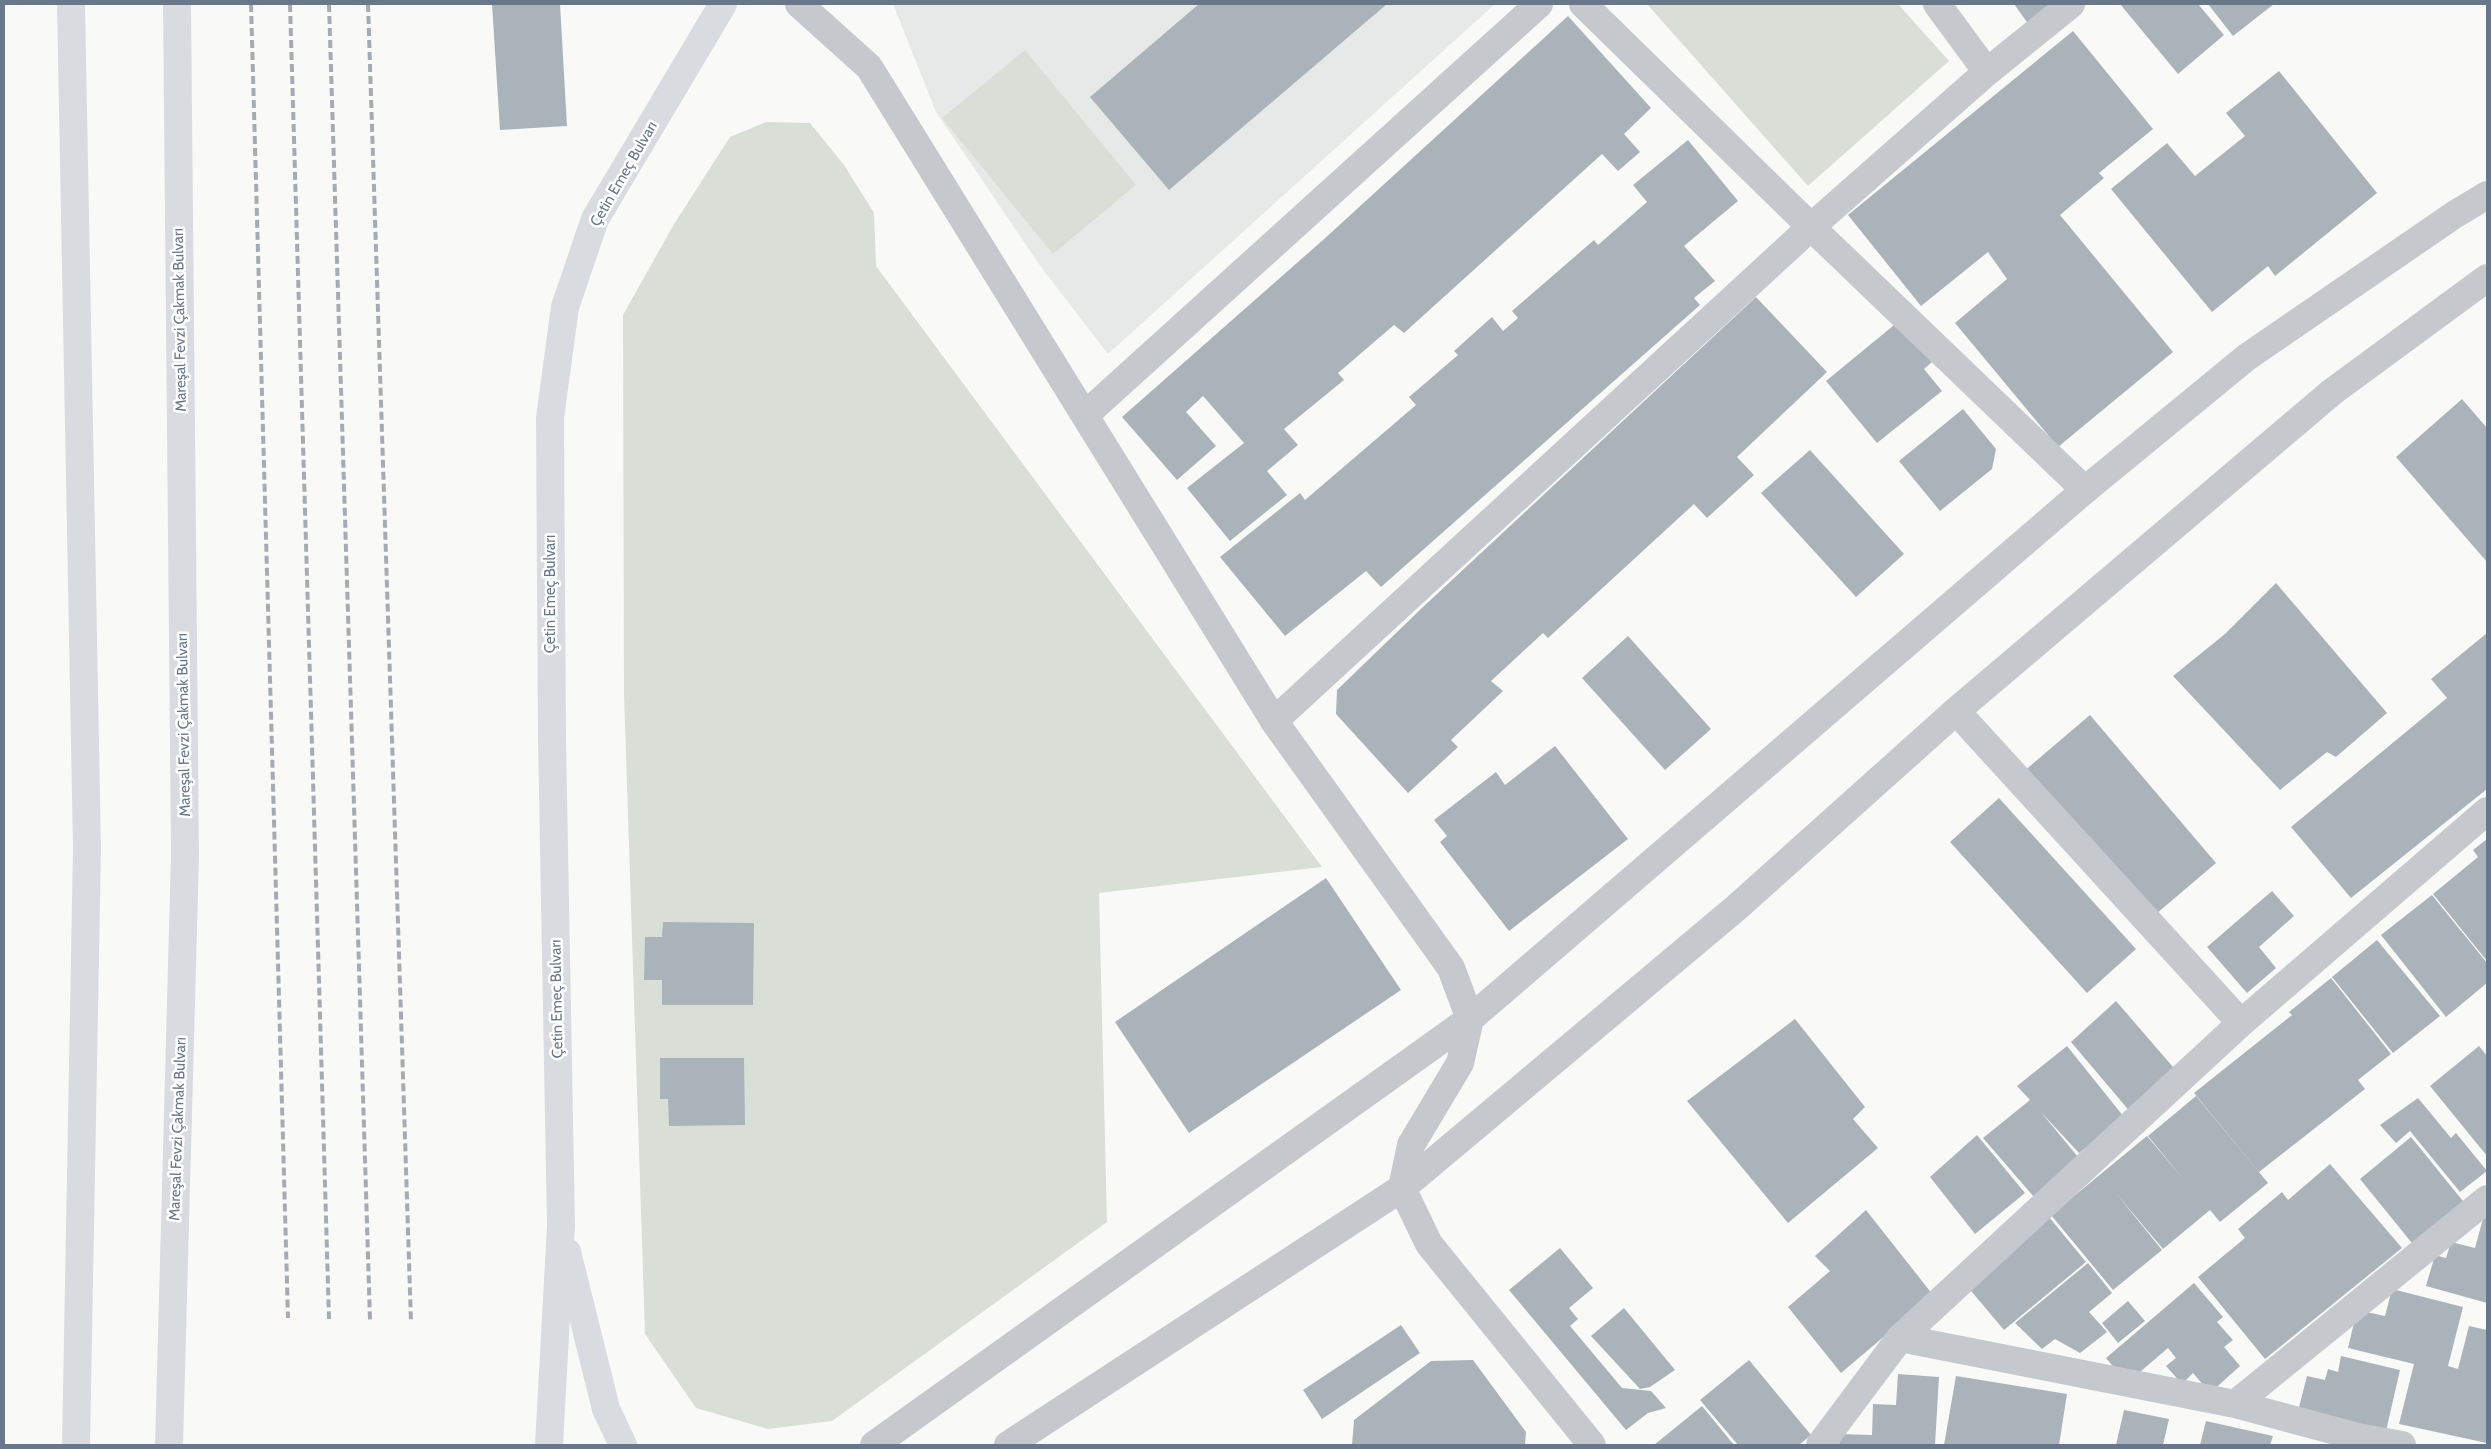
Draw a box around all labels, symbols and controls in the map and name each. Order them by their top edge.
street label: Çetin Emeç Bulvarı [587,118,661,230]
street label: Mareşal Fevzi Çakmak Bulvarı [169,228,191,412]
street label: Çetin Emeç Bulvarı [542,535,560,653]
street label: Mareşal Fevzi Çakmak Bulvarı [173,633,195,817]
street label: Çetin Emeç Bulvarı [547,940,567,1058]
street label: Mareşal Fevzi Çakmak Bulvarı [166,1037,190,1221]

